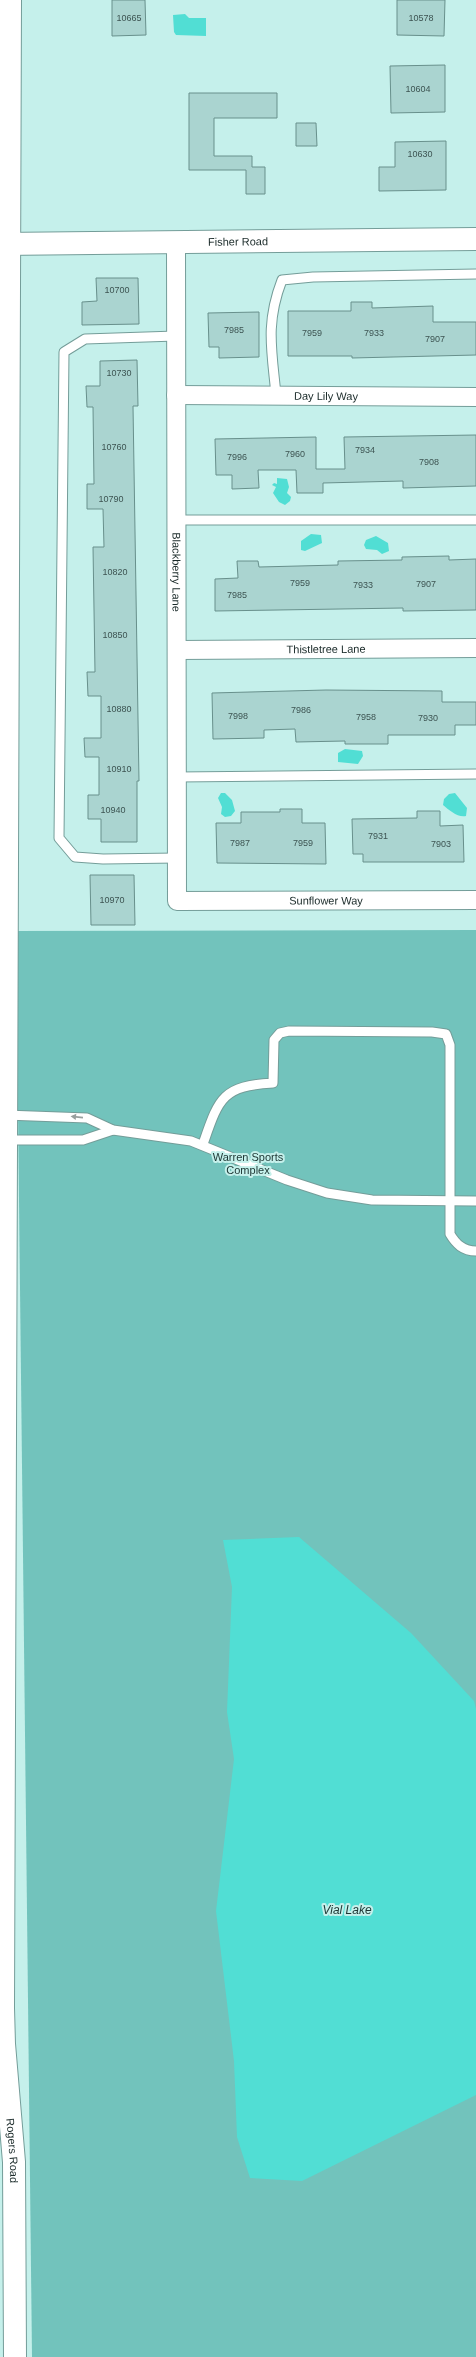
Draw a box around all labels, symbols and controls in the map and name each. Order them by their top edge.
house number: 10665 [116,13,142,23]
house number: 10578 [408,13,434,23]
house number: 10604 [405,84,431,94]
house number: 10630 [407,149,433,159]
street label: Fisher Road [208,235,268,248]
house number: 10700 [104,285,130,295]
house number: 7985 [224,325,244,335]
house number: 7959 [302,328,322,338]
house number: 7933 [364,328,384,338]
house number: 7907 [425,334,445,344]
house number: 10730 [106,368,132,378]
street label: Day Lily Way [294,390,358,402]
house number: 10760 [101,442,127,452]
house number: 7934 [355,445,375,455]
house number: 7960 [285,449,305,459]
house number: 7996 [227,452,247,462]
house number: 7908 [419,457,439,467]
house number: 10790 [98,494,124,504]
street label: Blackberry Lane [170,532,183,612]
house number: 10820 [102,567,128,577]
house number: 7959 [290,578,310,588]
house number: 7907 [416,579,436,589]
house number: 7933 [353,580,373,590]
house number: 7985 [227,590,247,600]
house number: 10850 [102,630,128,640]
street label: Thistletree Lane [286,643,366,655]
house number: 10880 [106,704,132,714]
house number: 7986 [291,705,311,715]
house number: 7998 [228,711,248,721]
house number: 7958 [356,712,376,722]
house number: 7930 [418,713,438,723]
house number: 10910 [106,764,132,774]
house number: 10940 [100,805,126,815]
house number: 7931 [368,831,388,841]
house number: 7987 [230,838,250,848]
house number: 7959 [293,838,313,848]
house number: 7903 [431,839,451,849]
street label: Sunflower Way [289,894,363,907]
house number: 10970 [99,895,125,905]
one-way arrow [71,1113,83,1120]
park label: Warren Sports Complex [213,1151,284,1176]
water label: Vial Lake [322,1903,372,1917]
street label: Rogers Road [4,2118,20,2183]

